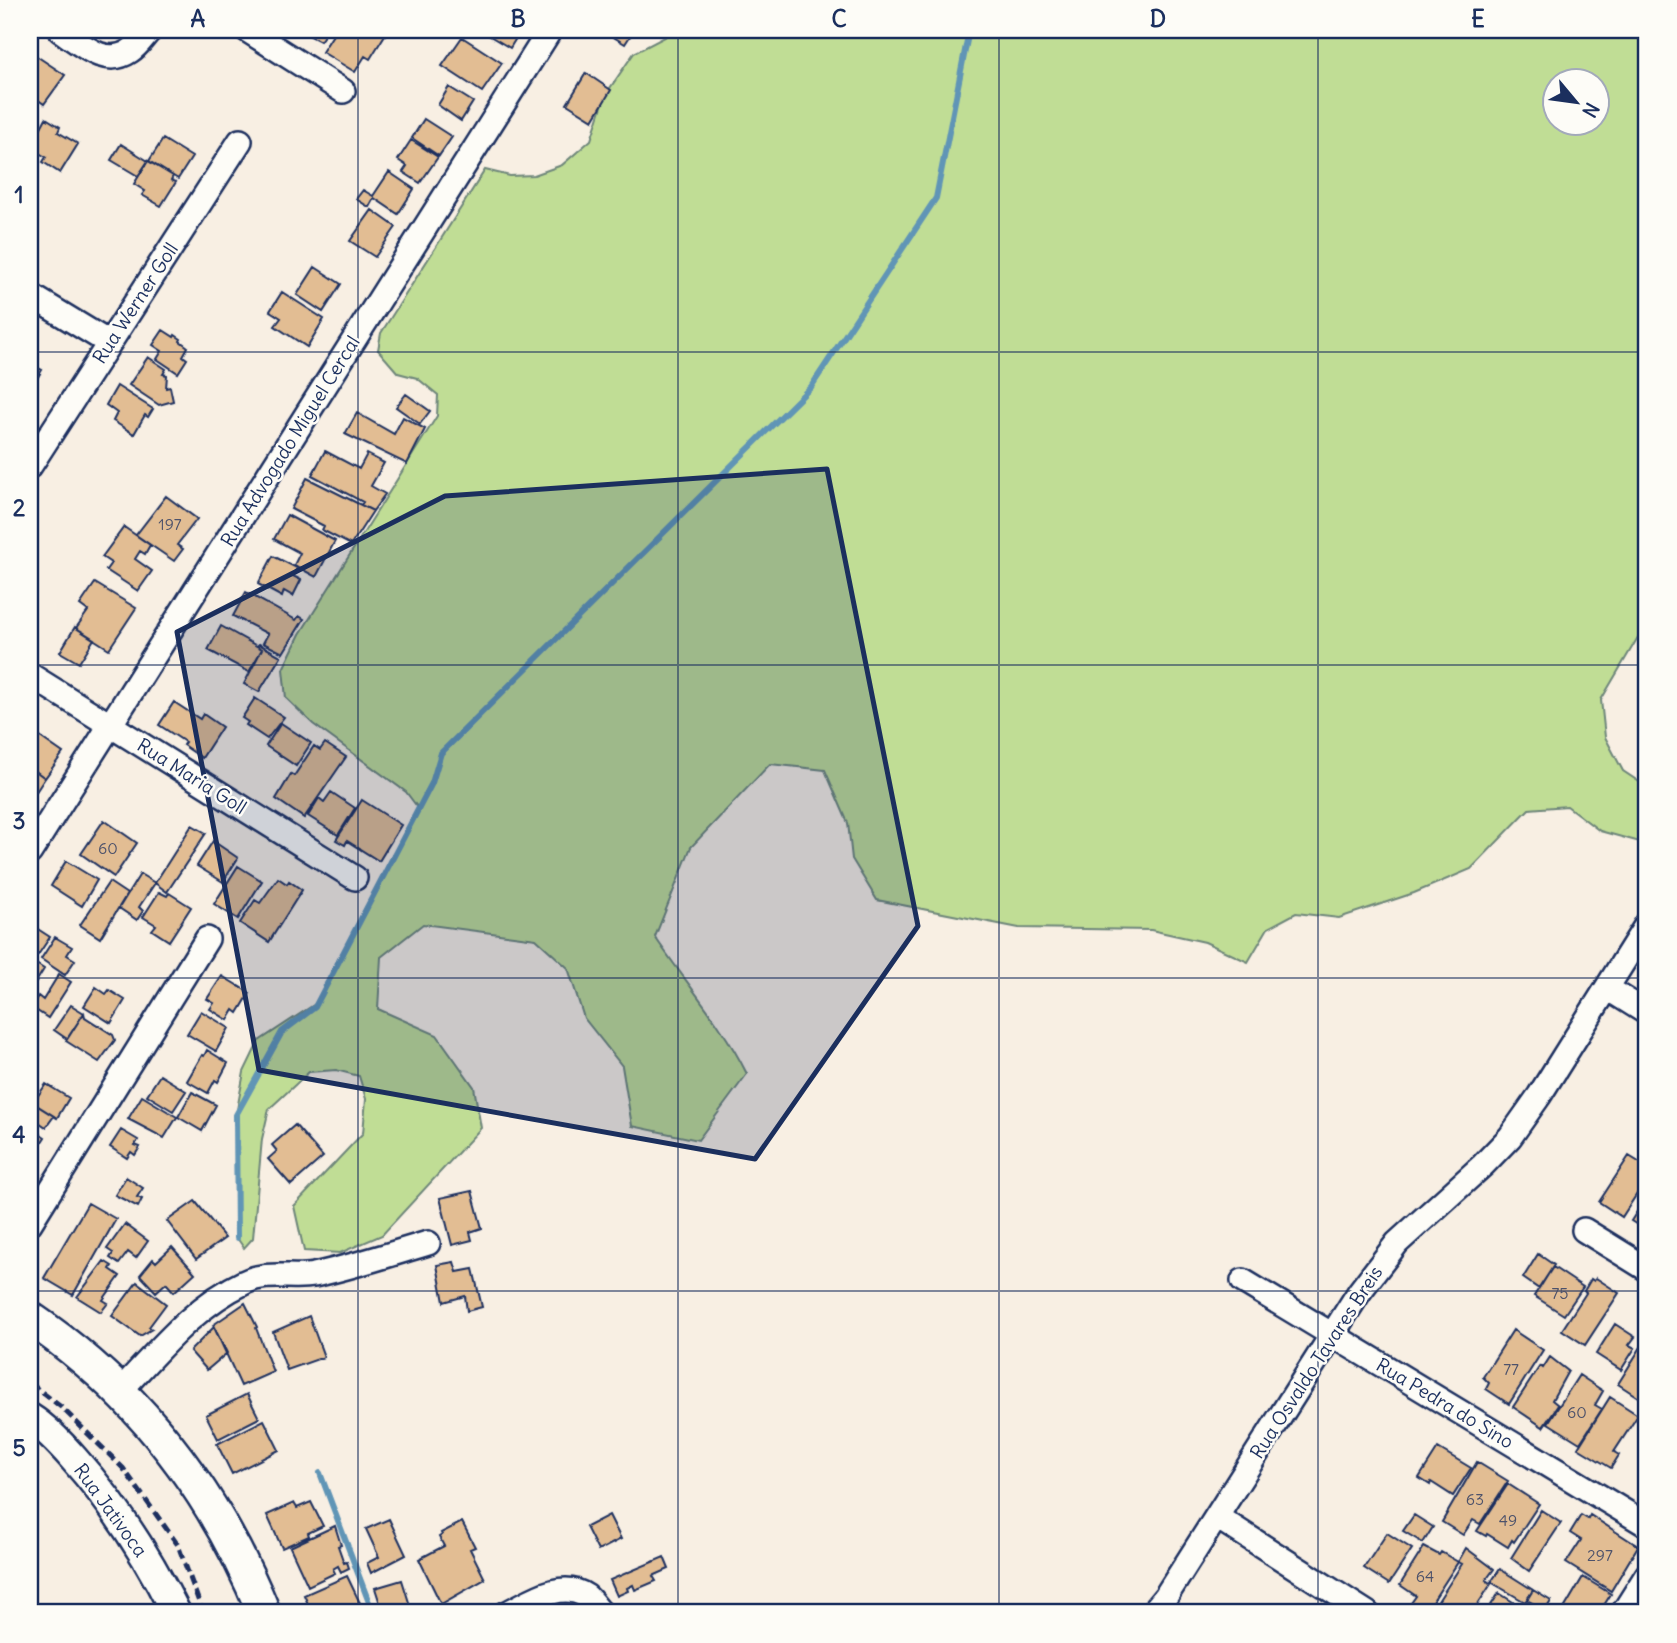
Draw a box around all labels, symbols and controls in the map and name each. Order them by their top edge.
text: A [191,4,206,33]
text: B [510,4,526,33]
text: C [831,4,847,33]
text: D [1150,4,1166,33]
text: E [1471,4,1485,33]
north arrow [1540,66,1610,136]
text: N [1577,99,1605,122]
text: 1 [14,180,24,209]
street label: Rua Werner Goll [87,238,183,368]
street label: Rua Advogado Miguel Cercal [215,331,365,551]
text: 2 [13,493,26,522]
house number: 197 [158,514,182,534]
street label: Rua Maria Goll [133,733,251,819]
text: 3 [12,806,26,835]
house number: 60 [98,838,118,858]
text: 4 [12,1120,26,1149]
street label: Rua Osvaldo Tavares Breis [1245,1261,1387,1463]
house number: 75 [1551,1283,1569,1303]
street label: Rua Pedra do Sino [1372,1352,1518,1454]
house number: 77 [1503,1359,1519,1379]
house number: 60 [1567,1402,1587,1422]
text: 5 [12,1433,26,1462]
street label: Rua Jativoca [69,1459,153,1562]
house number: 63 [1466,1489,1484,1509]
house number: 49 [1499,1510,1517,1530]
house number: 297 [1587,1545,1613,1565]
house number: 64 [1416,1566,1434,1586]

